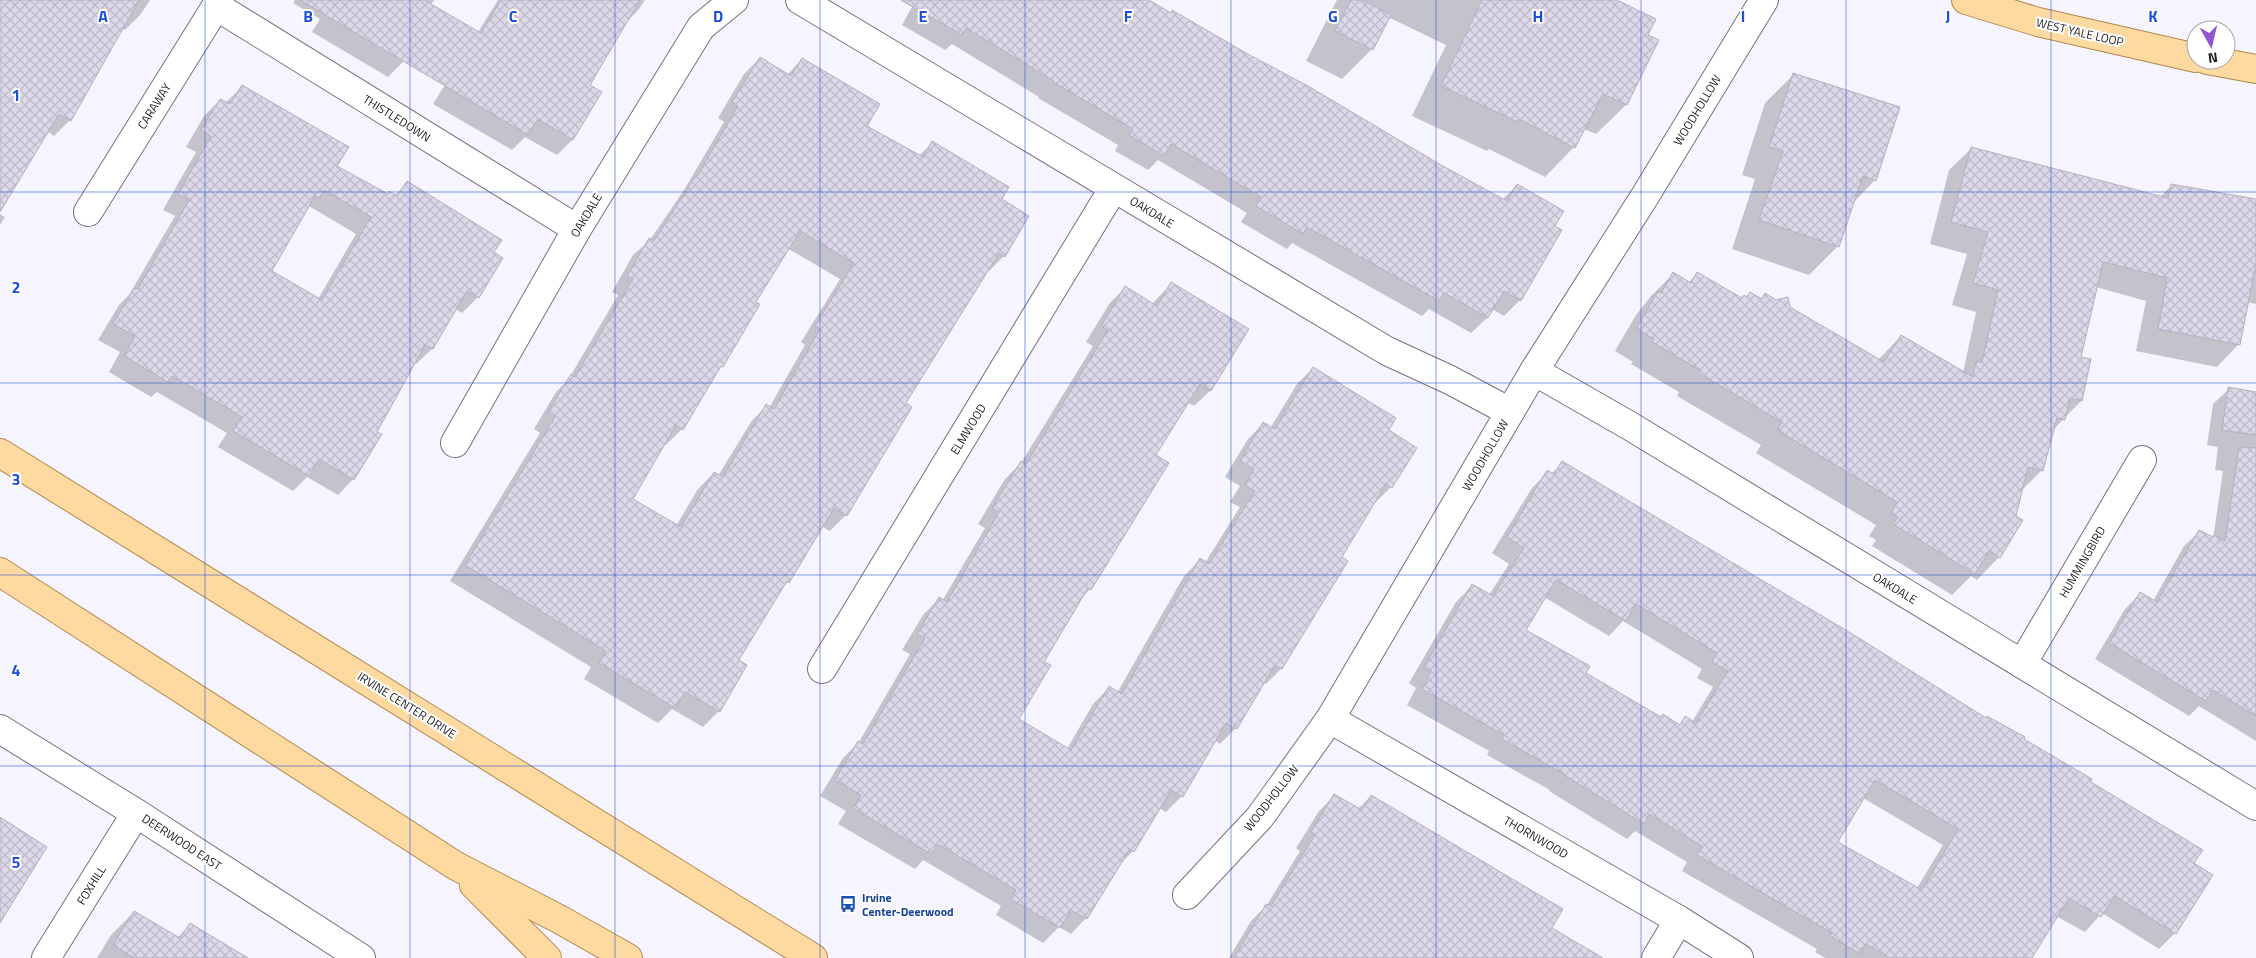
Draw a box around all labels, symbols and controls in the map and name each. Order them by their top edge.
text: A [98,4,108,28]
text: B [303,4,313,28]
text: C [509,4,518,28]
text: D [713,4,723,28]
text: E [919,4,928,28]
text: F [1124,4,1133,28]
text: G [1328,4,1338,28]
text: H [1533,4,1543,28]
text: I [1741,4,1745,28]
text: J [1946,4,1950,28]
text: K [2148,4,2158,28]
street label: WEST YALE LOOP [2034,13,2126,51]
north arrow [2186,20,2236,70]
text: N [2207,47,2219,69]
street label: WOODHOLLOW [1668,71,1726,149]
street label: CARAWAY [132,79,176,133]
text: 1 [12,83,20,107]
street label: THISTLEDOWN [359,90,435,146]
street label: OAKDALE [565,189,607,241]
street label: OAKDALE [1126,191,1178,233]
text: 2 [12,275,20,299]
street label: ELMWOOD [945,400,991,458]
street label: WOODHOLLOW [1457,415,1513,494]
text: 3 [12,467,20,491]
street label: HUMMINGBIRD [2054,522,2110,601]
street label: OAKDALE [1869,567,1921,609]
text: 4 [12,658,21,682]
street label: IRVINE CENTER DRIVE [354,667,460,743]
street label: WOODHOLLOW [1239,760,1303,835]
street label: DEERWOOD EAST [138,809,226,875]
street label: THORNWOOD [1500,811,1572,863]
text: 5 [12,850,21,874]
street label: FOXHILL [72,861,111,908]
place label: Irvine Center-Deerwood [862,888,954,921]
bus stop icon: Irvine Center-Deerwood [838,894,858,914]

